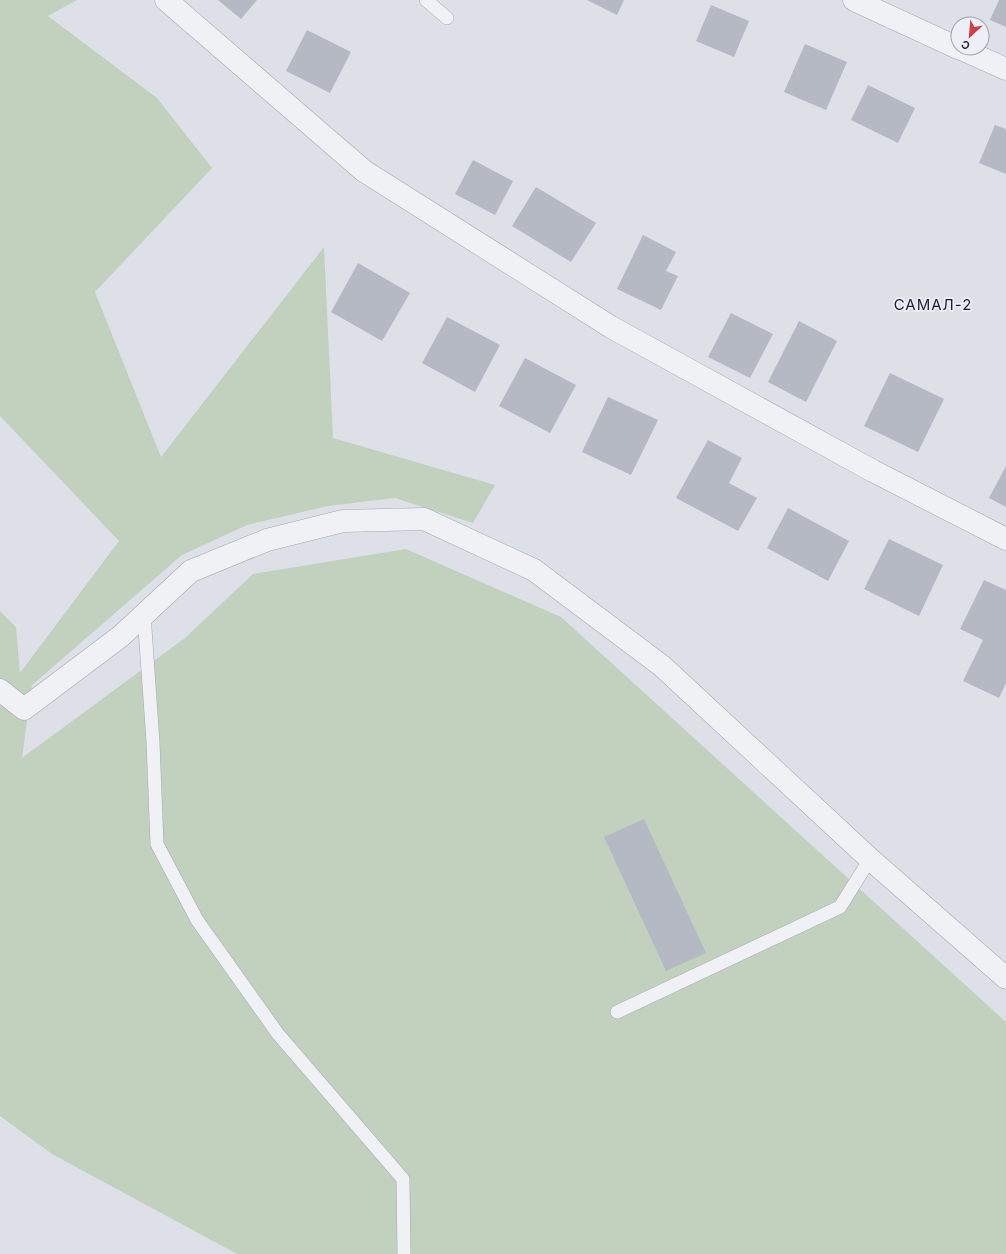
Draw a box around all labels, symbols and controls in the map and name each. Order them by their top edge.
north arrow [950,16,990,56]
text: С [959,37,972,53]
district label: САМАЛ-2 [894,295,972,314]

